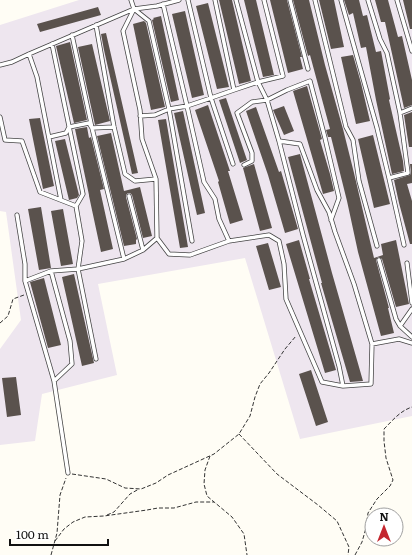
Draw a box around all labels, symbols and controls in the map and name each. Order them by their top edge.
north arrow [364,507,404,547]
text: N [379,508,389,524]
scale bar [10,521,108,547]
text: 100 m [16,525,49,543]

